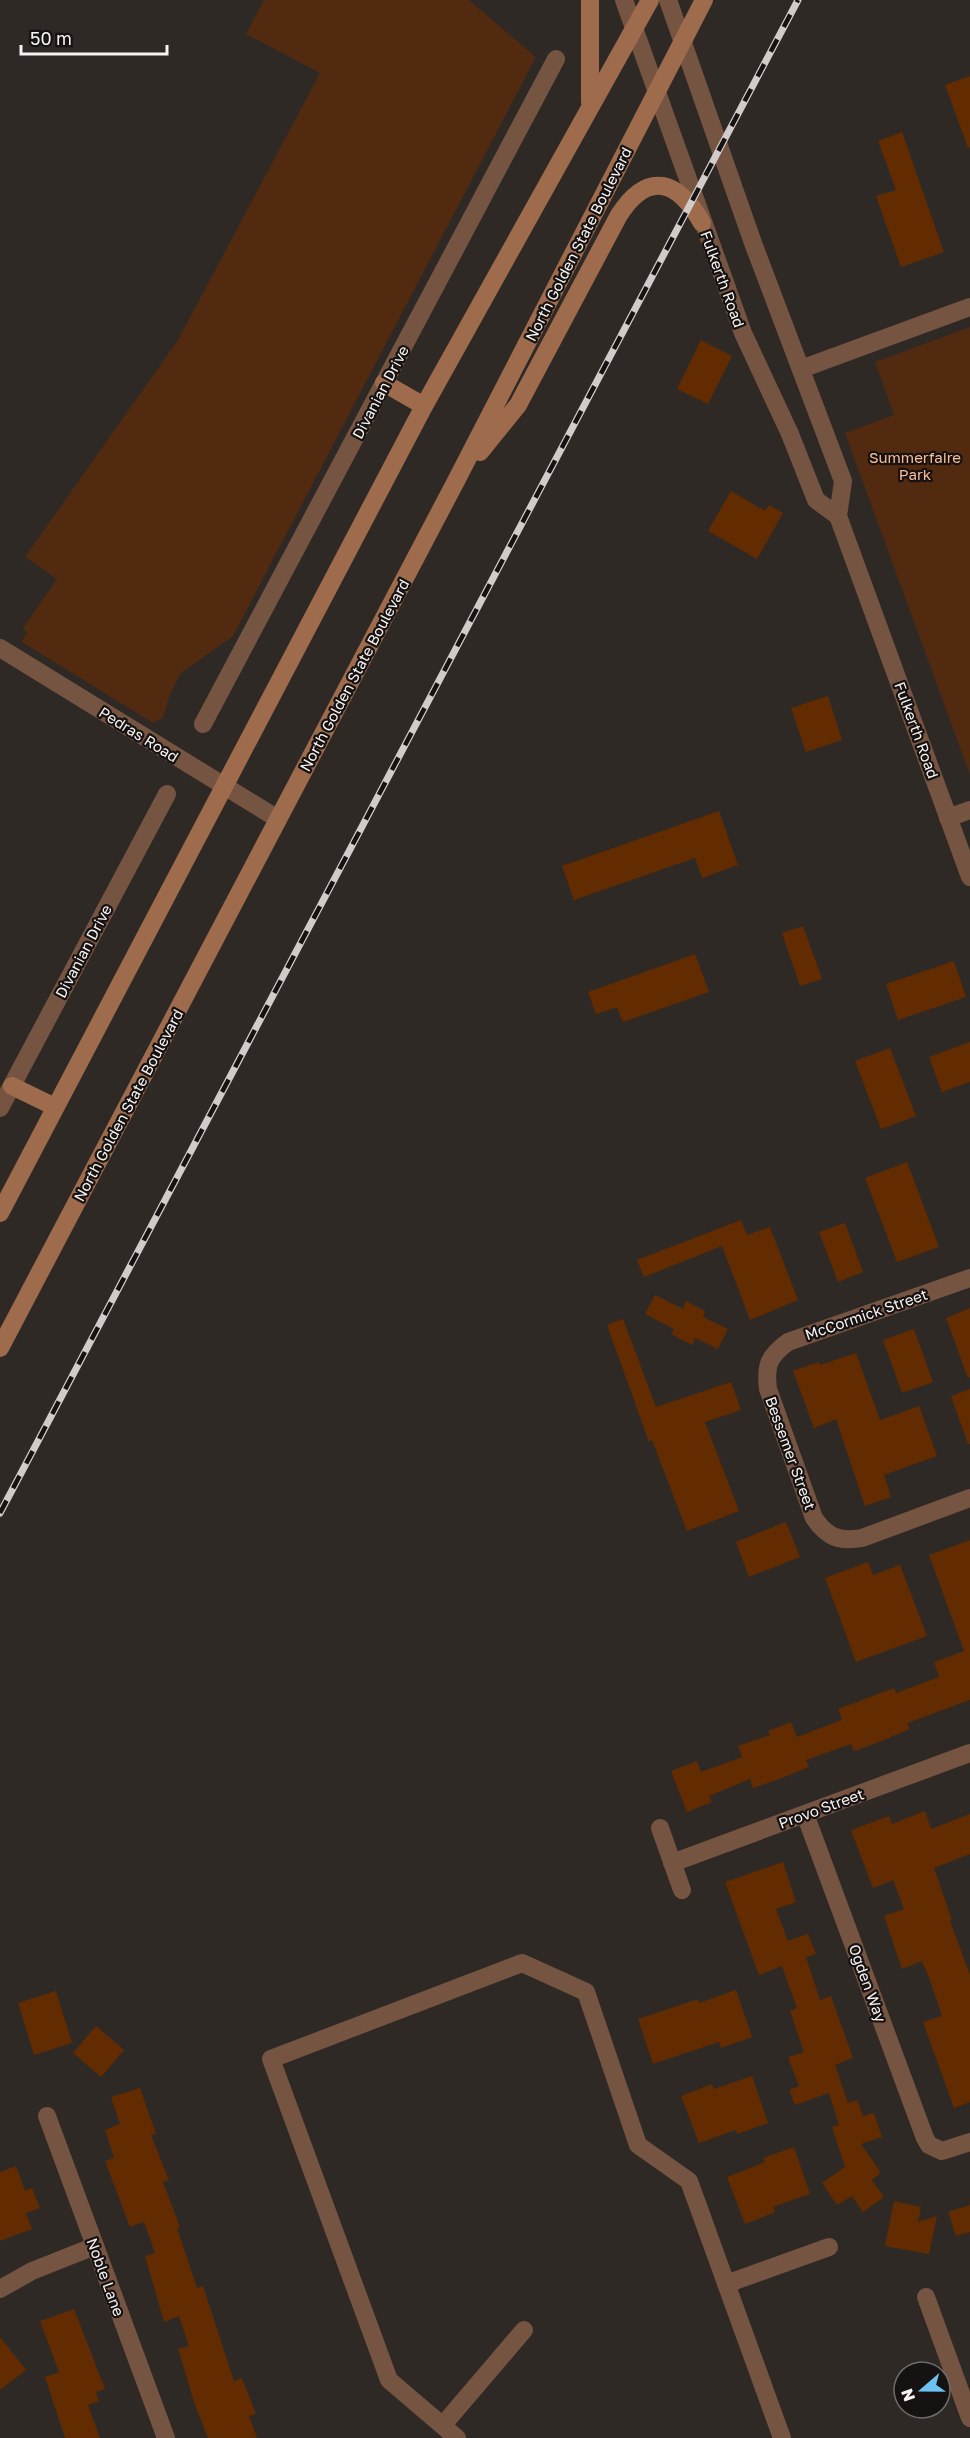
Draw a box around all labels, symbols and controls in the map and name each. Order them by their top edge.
scale bar [21,18,166,56]
text: 50 m [30,27,72,49]
street label: North Golden State Boulevard [521,144,635,344]
street label: Fulkerth Road [697,228,749,330]
street label: Divanian Drive [348,342,412,442]
park label: Summerfaire Park [869,448,961,483]
street label: North Golden State Boulevard [296,576,412,774]
street label: Fulkerth Road [891,679,943,781]
street label: Pedras Road [96,702,182,766]
street label: Divanian Drive [51,901,115,1001]
street label: North Golden State Boulevard [70,1006,186,1204]
street label: McCormick Street [802,1285,930,1343]
street label: Bessemer Street [762,1394,820,1512]
street label: Provo Street [776,1784,866,1832]
street label: Ogden Way [846,1942,891,2025]
street label: Noble Lane [84,2235,129,2319]
north arrow [892,2360,952,2420]
text: N [896,2386,919,2404]

